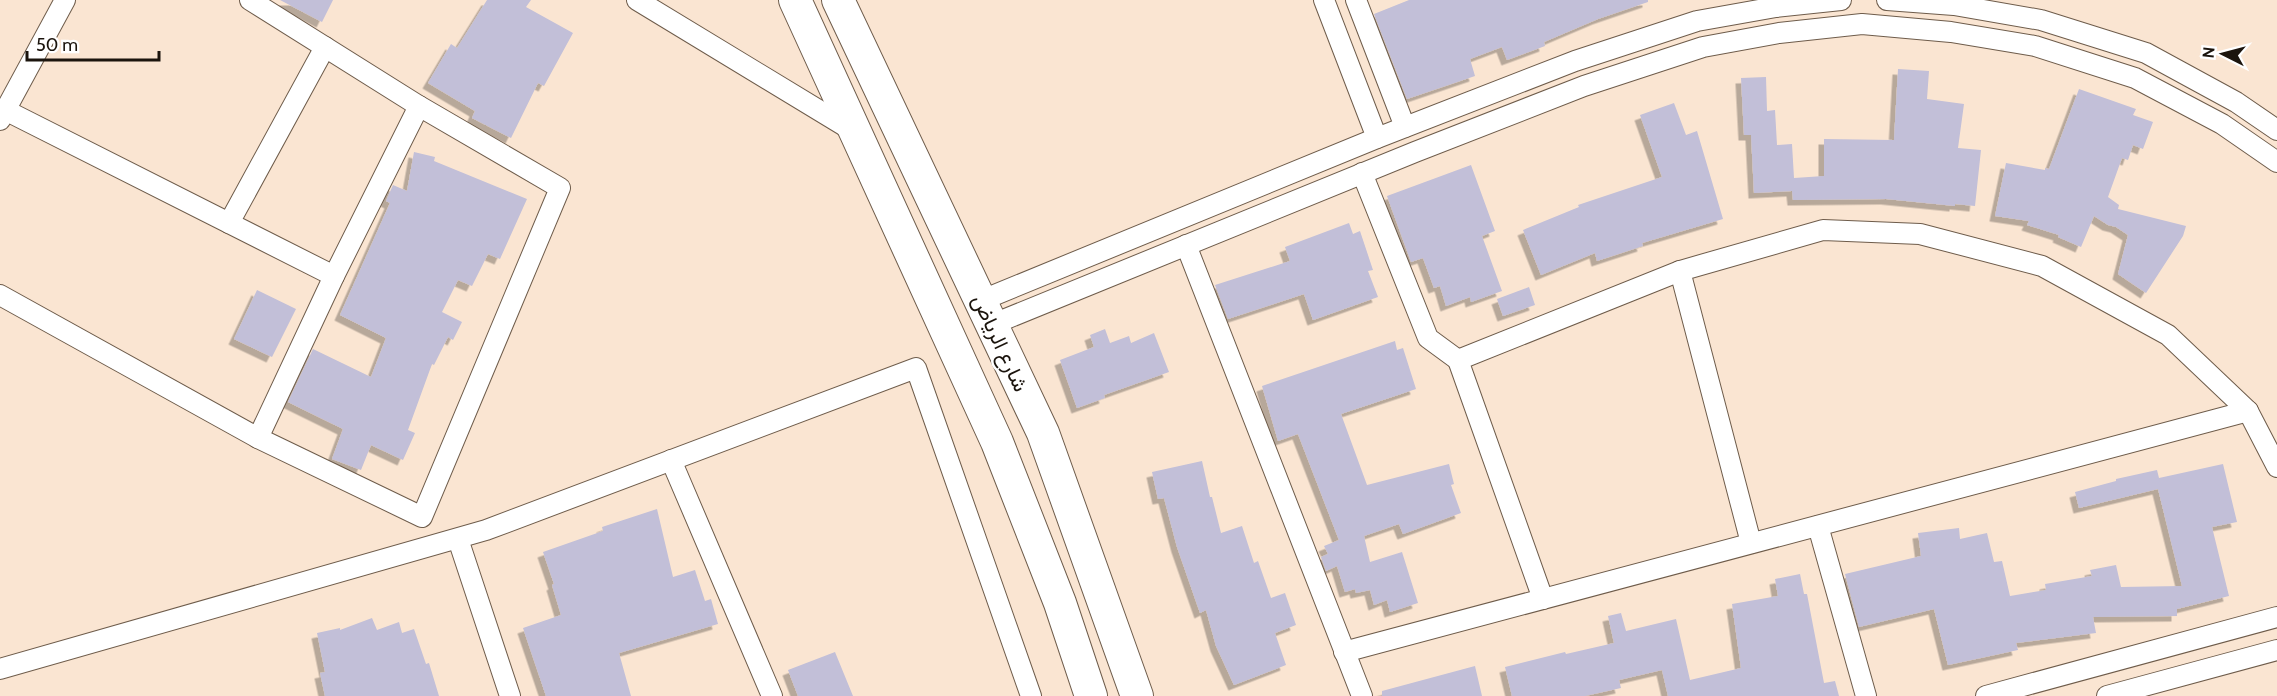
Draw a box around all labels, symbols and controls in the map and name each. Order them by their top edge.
scale bar [27,24,159,62]
north arrow [2193,24,2253,84]
text: 50 m [36,34,78,56]
text: N [2199,46,2219,59]
street label: شارع الرياض [965,290,1034,396]

